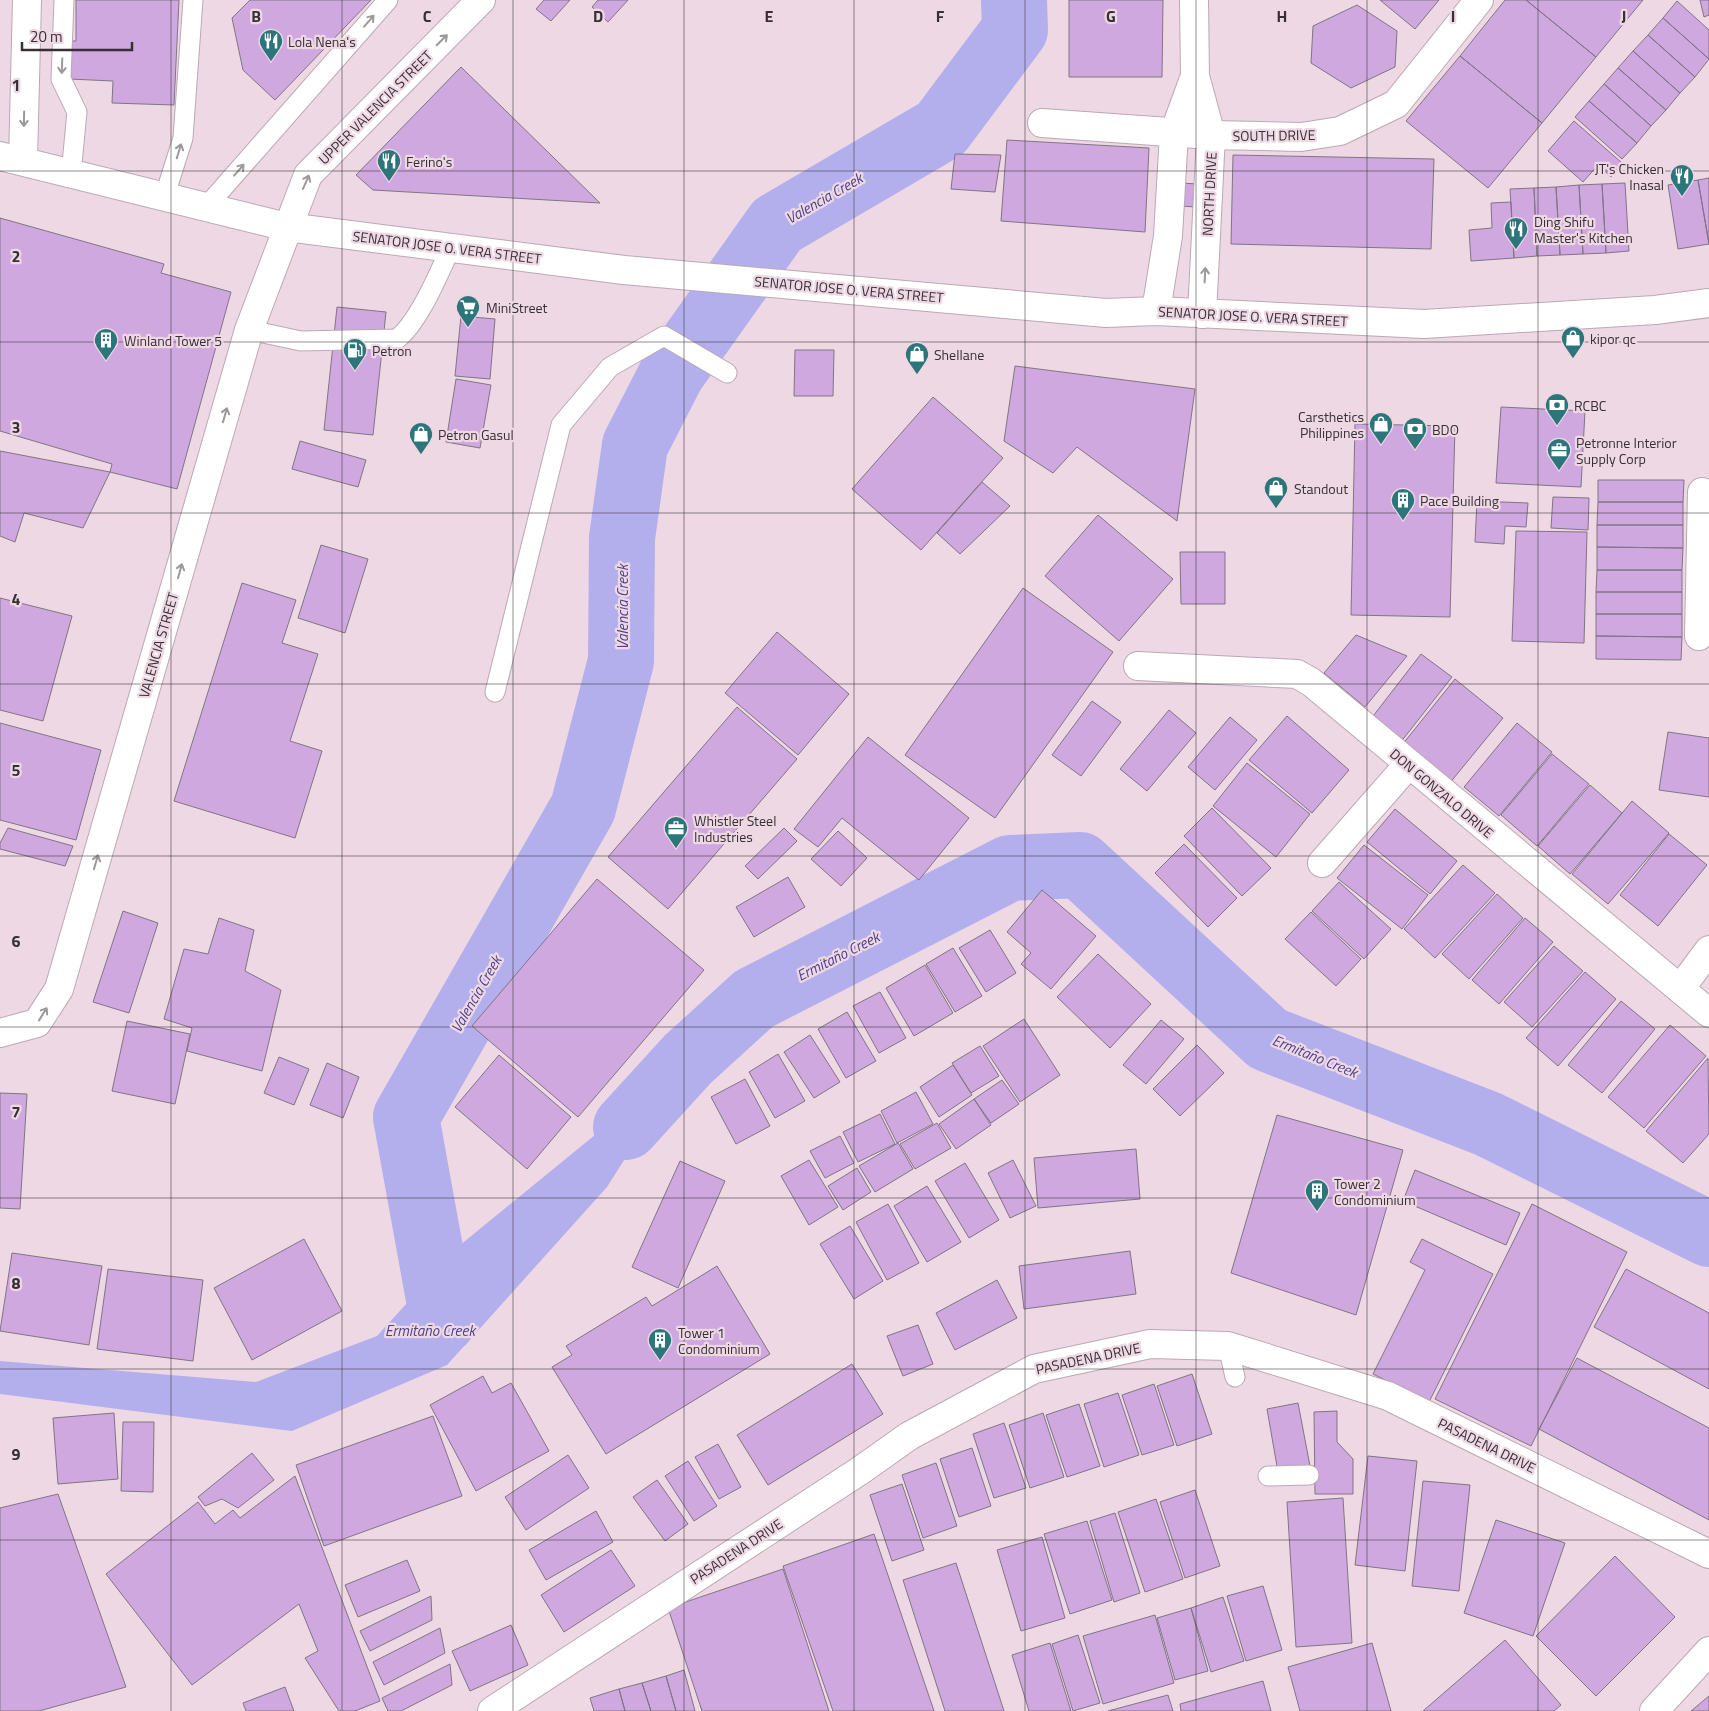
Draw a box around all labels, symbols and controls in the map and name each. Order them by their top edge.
text: B [251,4,261,28]
text: C [423,4,432,28]
text: D [593,4,603,28]
text: E [765,4,774,28]
text: F [936,4,945,28]
text: G [1106,4,1116,28]
text: H [1277,4,1287,28]
text: I [1451,4,1455,28]
text: J [1622,4,1626,28]
one-way arrow [363,15,374,28]
scale bar [22,20,132,52]
text: 20 m [30,25,63,48]
restaurant icon: Lola Nena's [258,28,284,62]
place label: Lola Nena's [288,31,356,52]
one-way arrow [436,33,448,46]
street label: UPPER VALENCIA STREET [313,45,437,169]
one-way arrow [57,58,66,74]
text: 1 [12,73,20,97]
one-way arrow [19,110,29,126]
street label: SOUTH DRIVE [1232,124,1316,146]
one-way arrow [175,144,184,159]
restaurant icon: Ferino's [376,148,402,182]
place label: Ferino's [406,151,452,172]
street label: NORTH DRIVE [1196,151,1222,237]
place label: JT's Chicken Inasal [1595,158,1664,195]
one-way arrow [233,163,245,176]
restaurant icon: JT's Chicken Inasal [1669,163,1695,197]
water label: Valencia Creek [781,166,869,229]
one-way arrow [301,175,311,190]
place label: Ding Shifu Master's Kitchen [1534,211,1633,248]
restaurant icon: Ding Shifu Master's Kitchen [1503,216,1529,250]
street label: SENATOR JOSE O. VERA STREET [352,225,543,269]
text: 2 [12,244,20,268]
one-way arrow [1200,268,1209,284]
street label: SENATOR JOSE O. VERA STREET [754,270,945,308]
supermarket icon: MiniStreet [455,294,481,328]
place label: MiniStreet [486,297,548,318]
street label: SENATOR JOSE O. VERA STREET [1158,301,1349,331]
shop icon: kipor qc [1560,325,1586,359]
building icon: Winland Tower 5 [93,327,119,361]
place label: kipor qc [1590,328,1636,349]
place label: Winland Tower 5 [124,330,222,351]
fuel station icon: Petron [342,337,368,371]
place label: Petron [372,340,412,361]
shop icon: Shellane [904,341,930,375]
place label: Shellane [934,344,984,365]
bank icon: RCBC [1544,392,1570,426]
place label: RCBC [1574,395,1607,416]
place label: Carsthetics Philippines [1298,406,1364,443]
one-way arrow [220,407,230,423]
shop icon: Carsthetics Philippines [1368,411,1394,445]
text: 3 [12,415,20,439]
bank icon: BDO [1402,416,1428,450]
place label: BDO [1432,419,1459,440]
shop icon: Petron Gasul [408,421,434,455]
place label: Petron Gasul [438,424,514,445]
place label: Petronne Interior Supply Corp [1576,432,1677,469]
office icon: Petronne Interior Supply Corp [1546,437,1572,471]
shop icon: Standout [1263,475,1289,509]
place label: Standout [1294,478,1348,499]
building icon: Pace Building [1390,487,1416,521]
place label: Pace Building [1420,490,1499,511]
water label: Valencia Creek [611,562,634,650]
one-way arrow [175,564,185,580]
text: 4 [12,587,21,611]
street label: VALENCIA STREET [133,589,183,700]
street label: DON GONZALO DRIVE [1386,743,1499,843]
text: 5 [12,758,21,782]
place label: Whistler Steel Industries [694,810,776,847]
office icon: Whistler Steel Industries [663,815,689,849]
one-way arrow [91,854,101,870]
water label: Ermitaño Creek [793,924,885,987]
text: 6 [12,929,21,953]
water label: Valencia Creek [445,949,508,1037]
one-way arrow [38,1008,48,1022]
water label: Ermitaño Creek [1269,1028,1363,1084]
text: 7 [12,1100,20,1124]
place label: Tower 2 Condominium [1334,1173,1416,1210]
building icon: Tower 2 Condominium [1304,1178,1330,1212]
text: 8 [12,1271,21,1295]
water label: Ermitaño Creek [385,1319,477,1342]
place label: Tower 1 Condominium [678,1322,760,1359]
building icon: Tower 1 Condominium [647,1327,673,1361]
street label: PASADENA DRIVE [1034,1337,1143,1379]
street label: PASADENA DRIVE [1435,1412,1540,1478]
text: 9 [12,1442,21,1466]
street label: PASADENA DRIVE [686,1513,787,1589]

